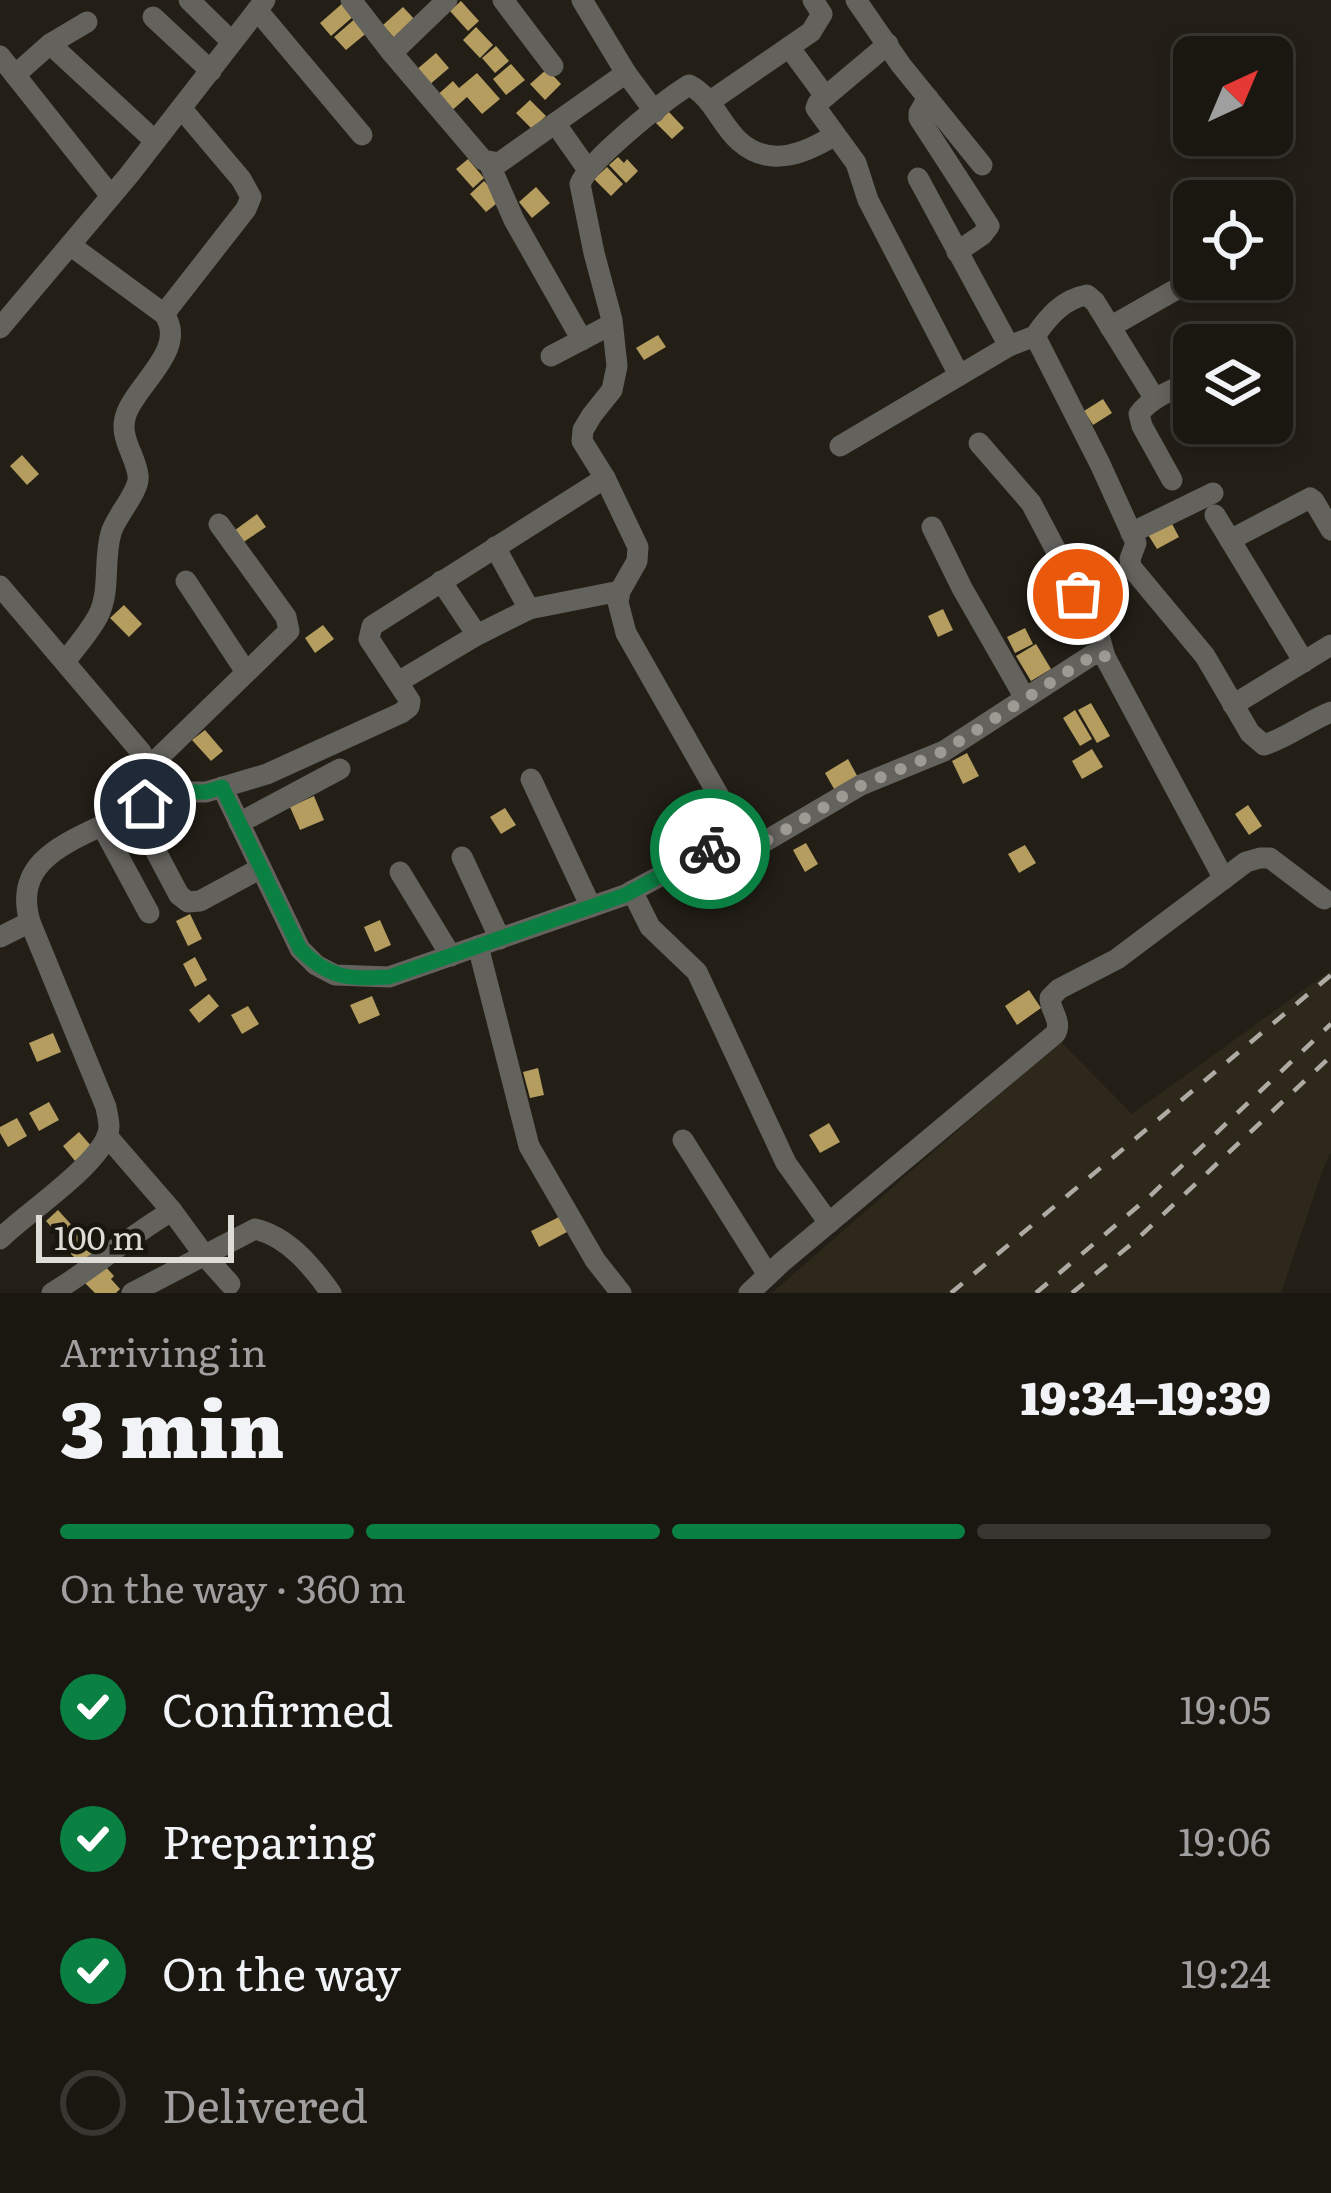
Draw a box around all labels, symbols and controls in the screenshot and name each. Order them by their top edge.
north arrow [1173,36,1293,156]
map controls [1173,36,1293,444]
button: locate [1173,180,1293,300]
button: layers [1173,324,1293,444]
pin [1027,543,1129,645]
icon: bag [1045,561,1111,627]
pin [94,753,196,855]
icon: home [112,771,178,837]
courier [650,789,770,909]
icon: bike [677,816,743,882]
scale bar [36,1209,234,1262]
text: 100 m [54,1211,144,1260]
text: Arriving in [60,1321,267,1379]
text: 19:34–19:39 [1021,1362,1271,1429]
text: 3 min [60,1366,284,1482]
text: On the way · 360 m [60,1557,406,1615]
icon: check [60,1674,126,1740]
text: Confirmed [162,1674,393,1741]
text: 19:05 [1179,1678,1271,1736]
icon: check [60,1806,126,1872]
text: Preparing [162,1806,376,1873]
text: 19:06 [1178,1810,1271,1868]
icon: check [60,1938,126,2004]
text: On the way [162,1938,401,2005]
text: 19:24 [1181,1942,1271,2000]
text: Delivered [162,2070,368,2137]

